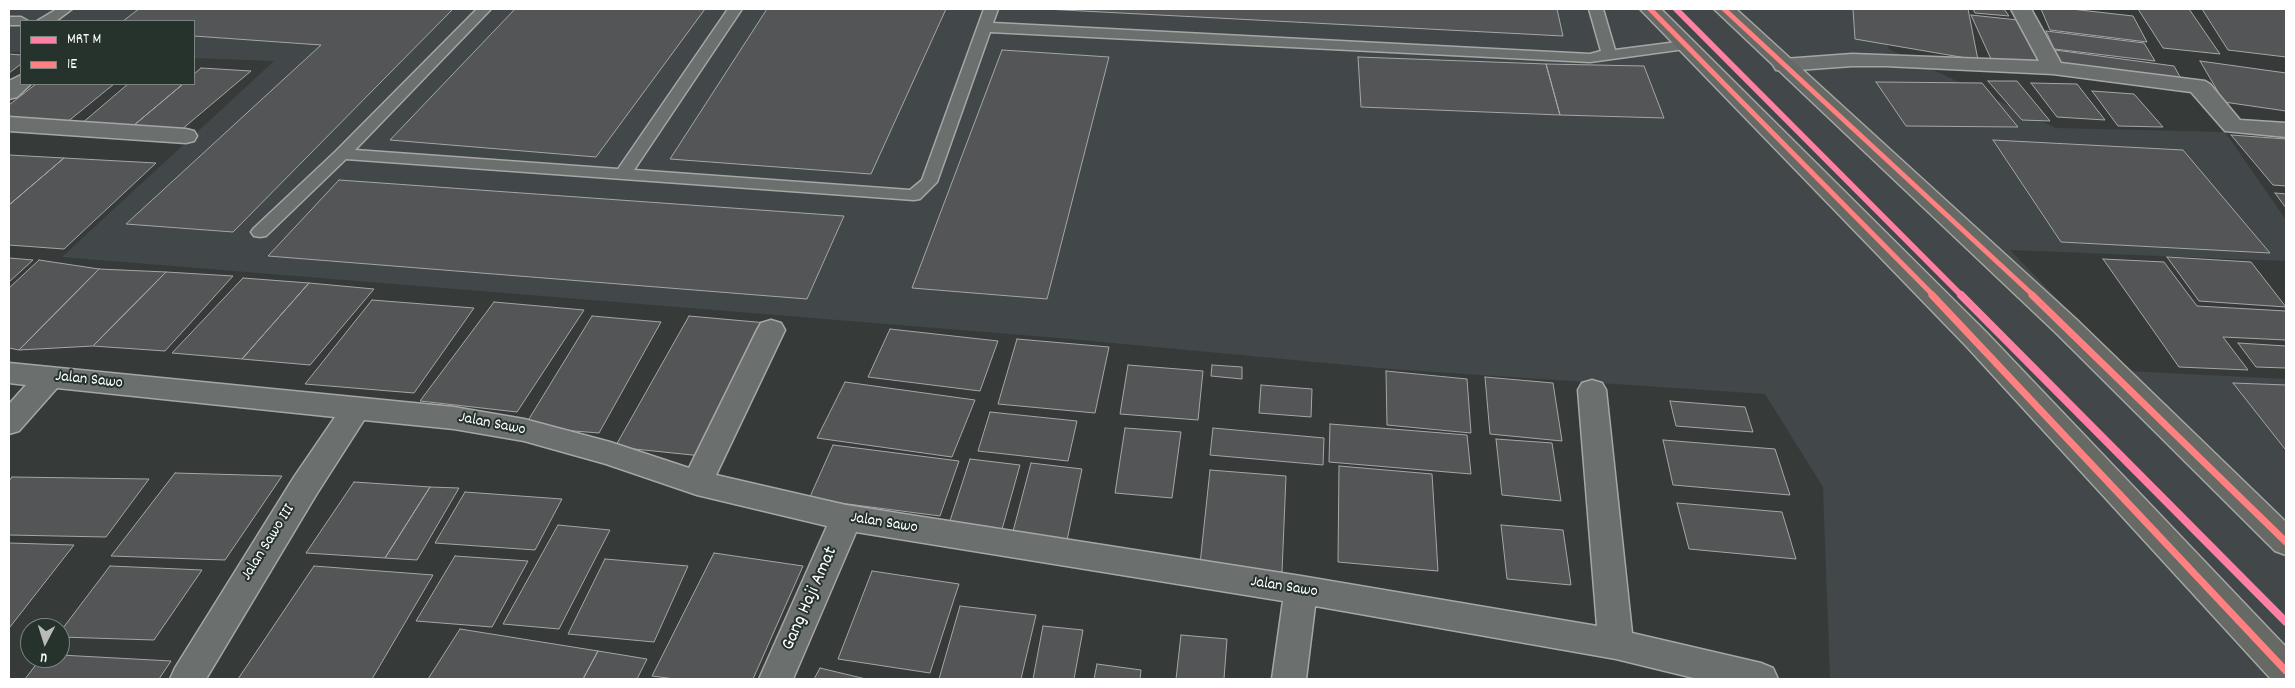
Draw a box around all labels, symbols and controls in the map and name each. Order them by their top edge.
legend [20,20,195,85]
text: MRT M [67,29,101,51]
text: 1E [67,54,77,76]
street label: Jalan Sawo [54,368,124,394]
street label: Jalan Sawo [457,409,527,441]
street label: Jalan Sawo III [238,501,300,585]
street label: Jalan Sawo [849,509,919,539]
street label: Gang Haji Amat [778,544,844,654]
street label: Jalan Sawo [1249,573,1319,603]
north arrow [20,618,70,668]
text: U [40,647,48,667]

